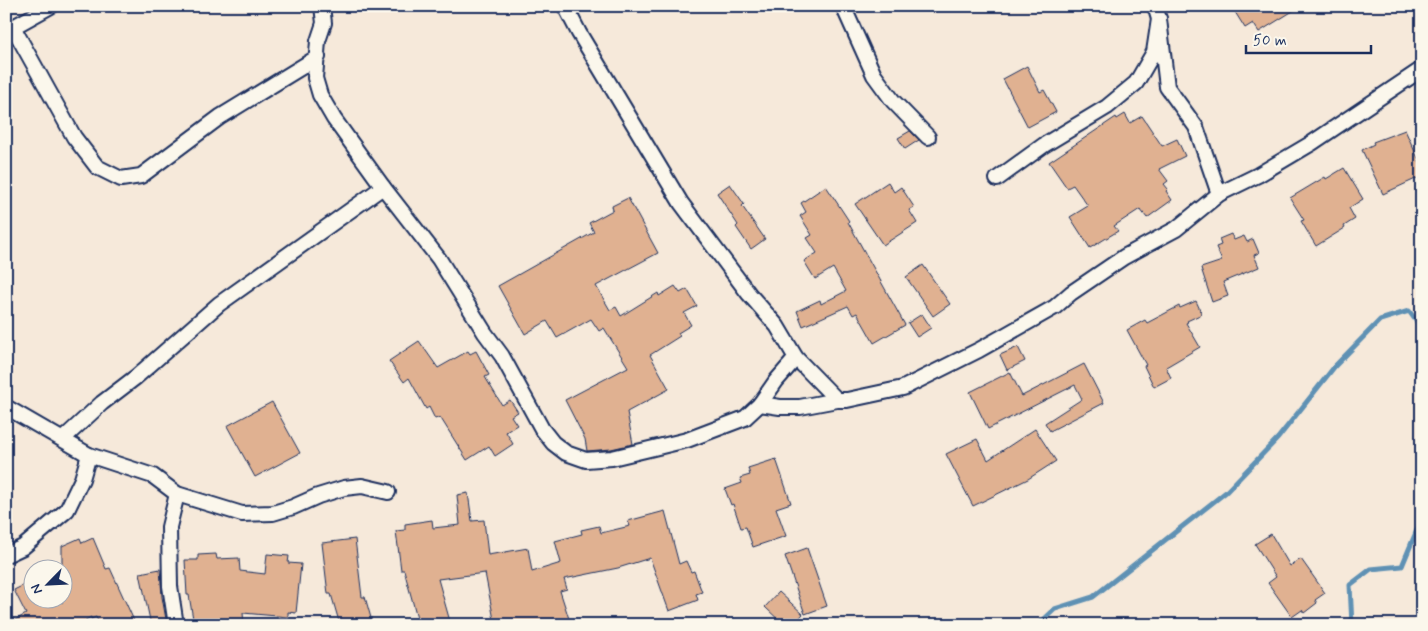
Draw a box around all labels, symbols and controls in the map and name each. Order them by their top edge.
scale bar [1246,22,1370,54]
text: 50 m [1253,31,1287,51]
north arrow [22,558,72,608]
text: N [27,581,47,597]

